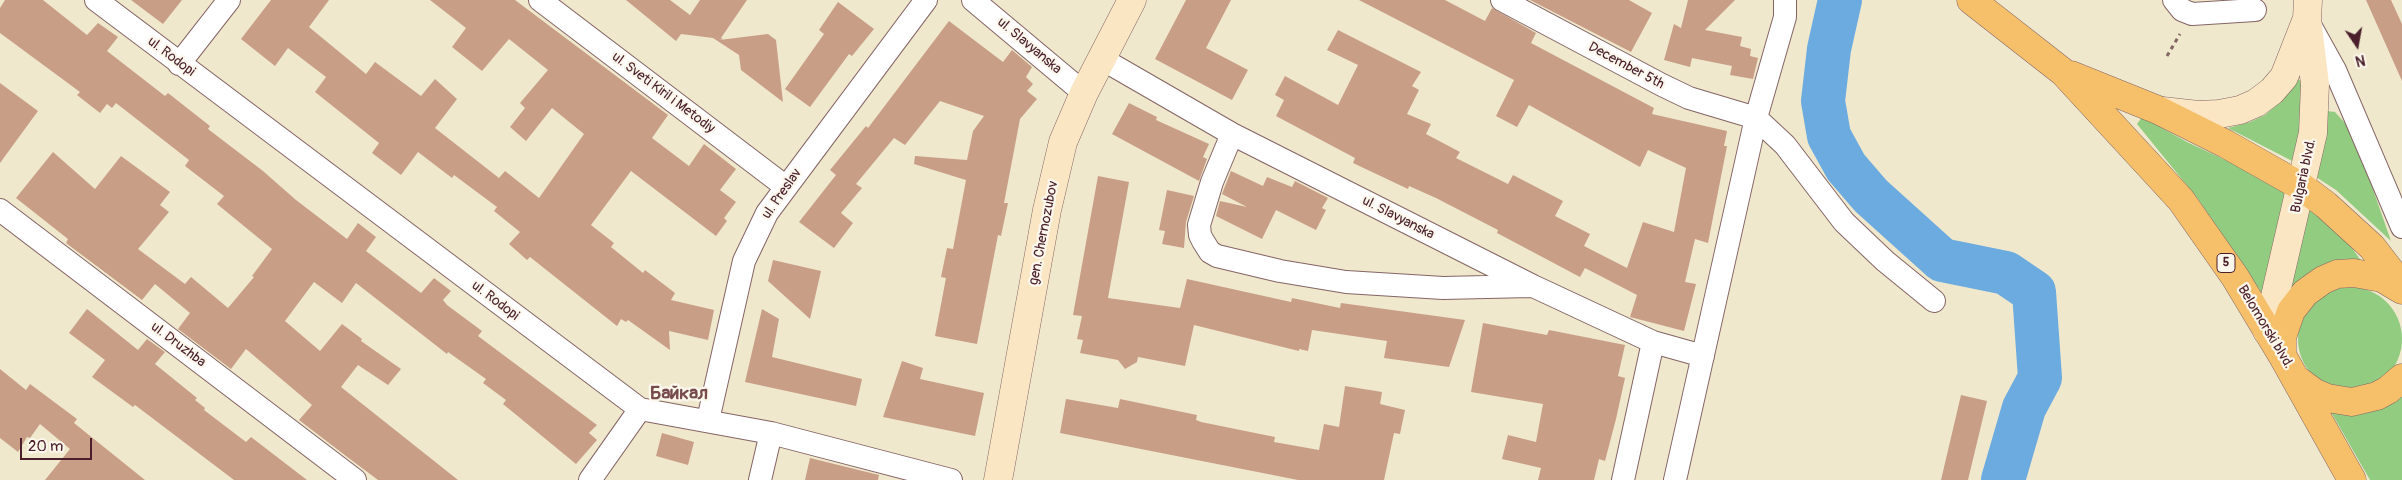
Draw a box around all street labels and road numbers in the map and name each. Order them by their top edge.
street label: ul. Slavyanska [993,14,1065,78]
street label: ul. Rodopi [144,34,198,80]
street label: December 5th [1585,39,1667,93]
street label: ul. Sveti Kiril i Metodiy [608,49,718,137]
street label: Bulgaria blvd. [2288,137,2320,215]
street label: ul. Preslav [759,165,805,223]
street label: gen. Chernozubov [1026,180,1062,286]
street label: ul. Slavyanska [1359,193,1437,243]
road number: 5 [2217,254,2235,272]
street label: ul. Rodopi [468,278,522,324]
street label: Belomorski blvd. [2234,282,2296,372]
street label: ul. Druzhba [147,319,209,371]

